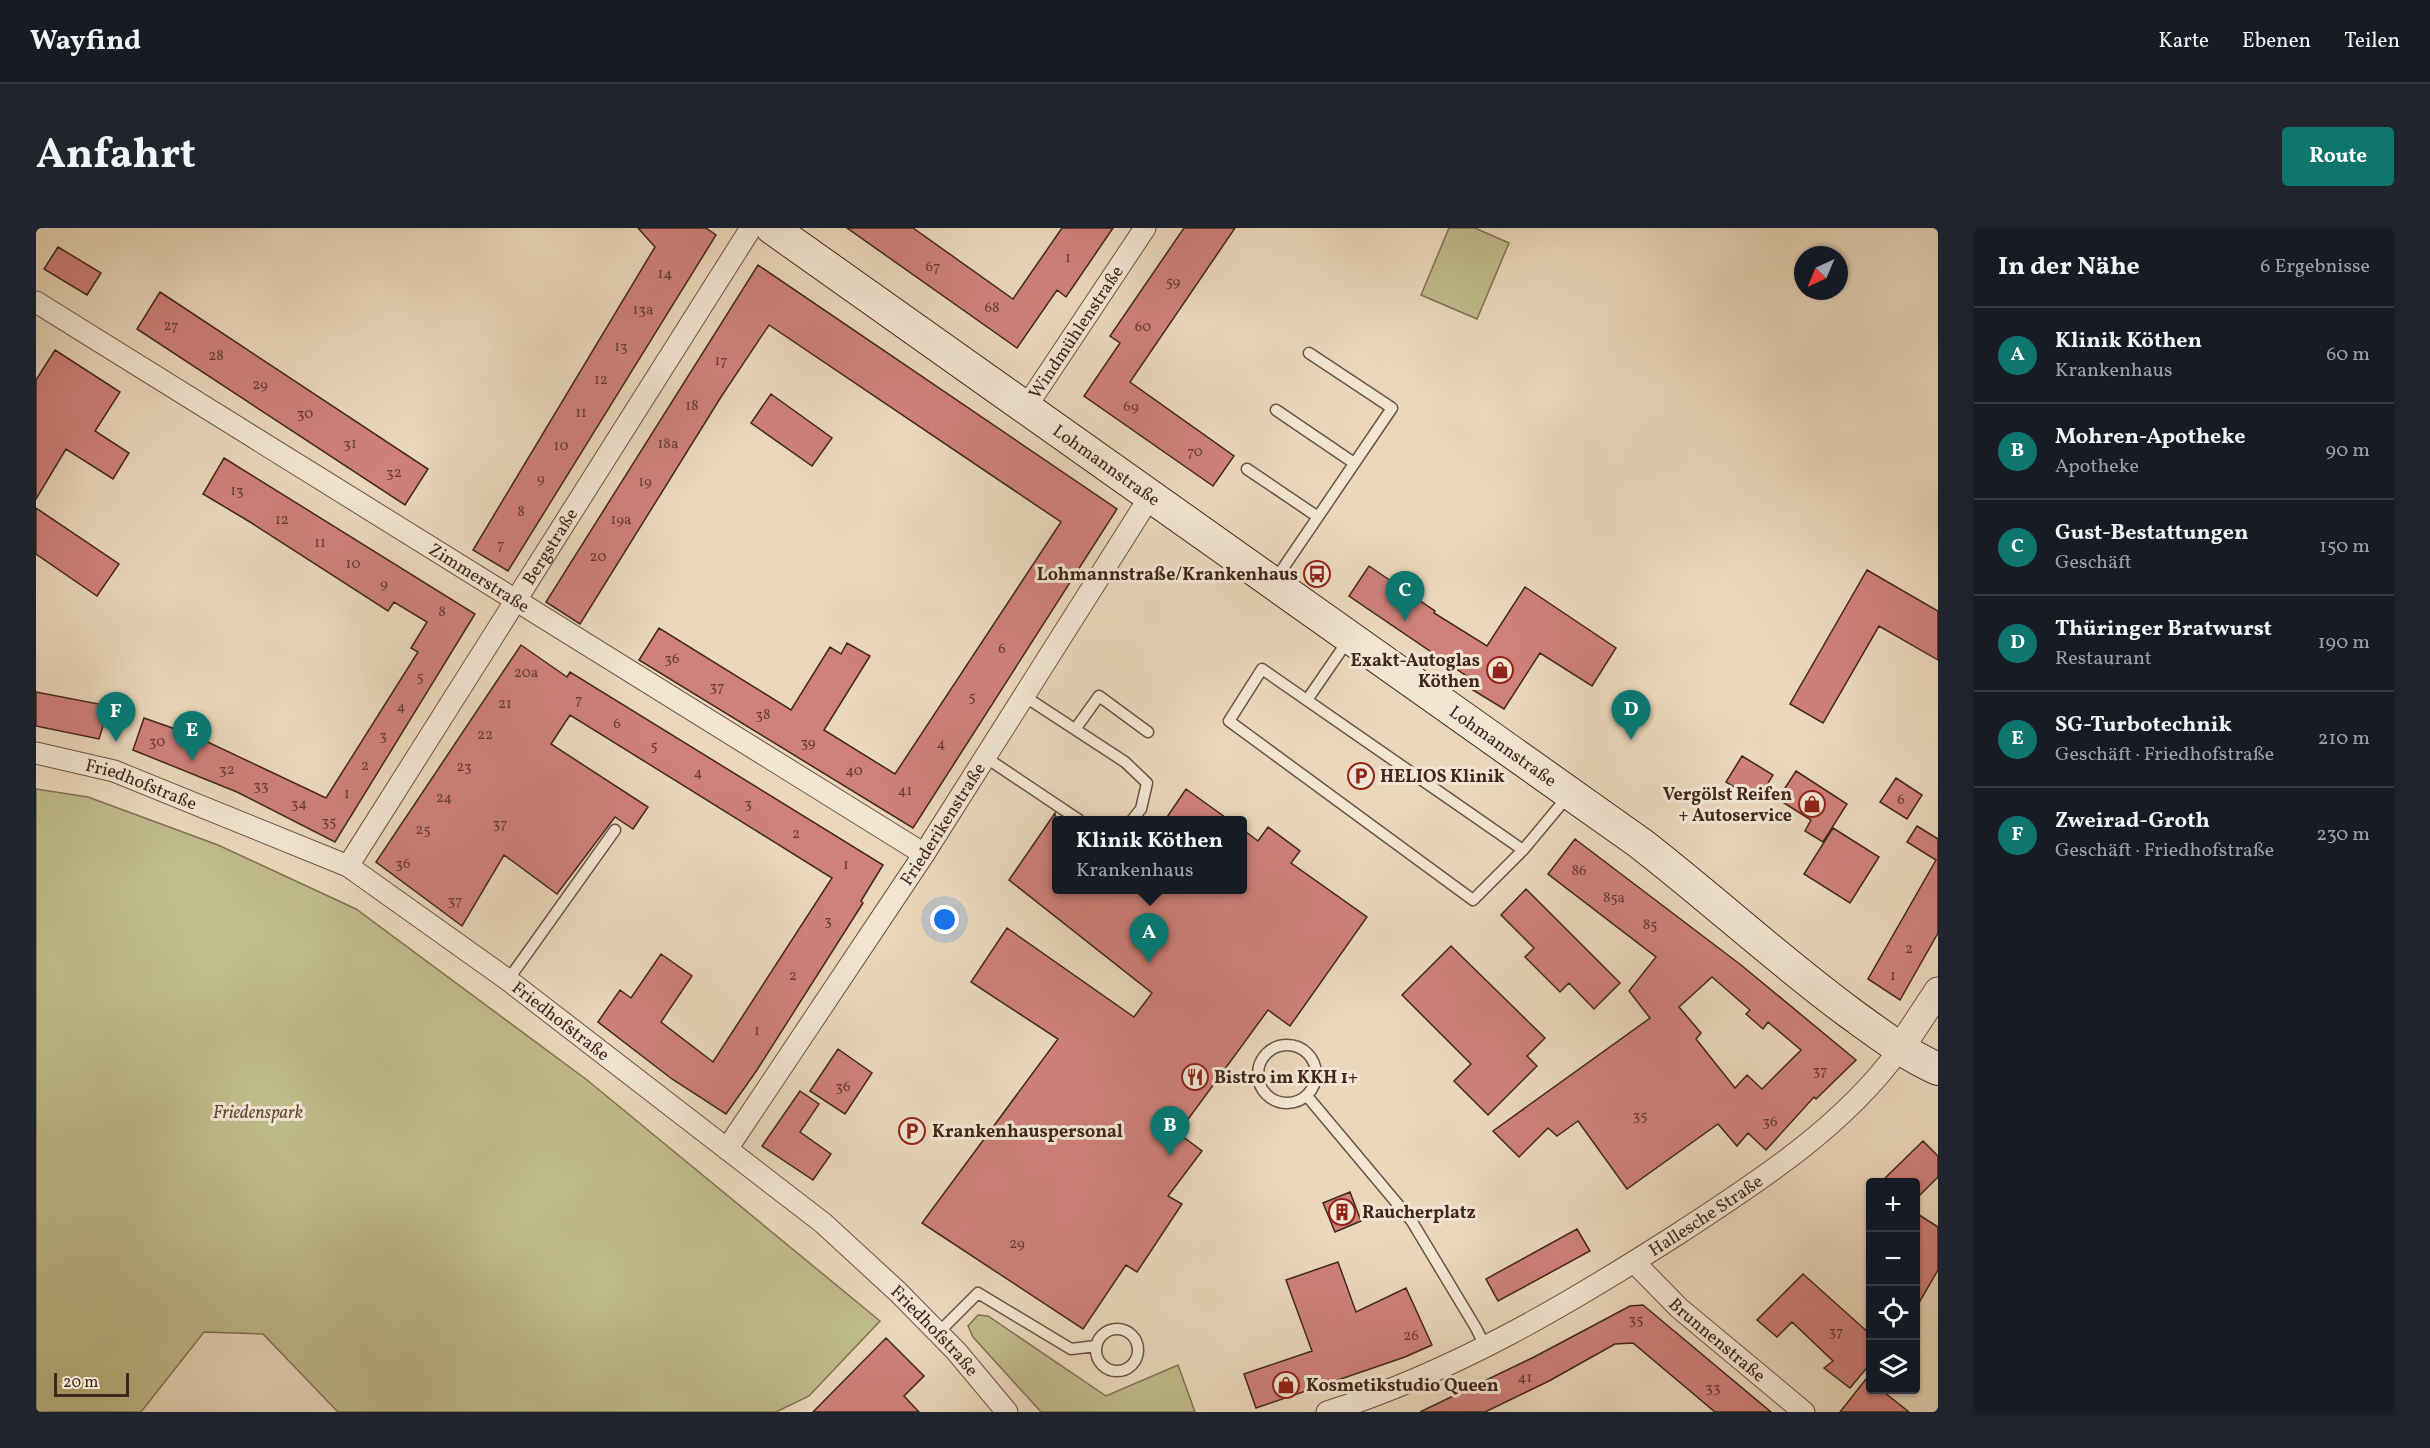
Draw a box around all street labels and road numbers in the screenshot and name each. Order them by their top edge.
street label: Windmühlenstraße [1024,261,1130,404]
street label: Lohmannstraße [1047,419,1165,513]
street label: Bergstraße [518,504,585,590]
street label: Zimmerstraße [423,538,534,620]
street label: Lohmannstraße [1443,700,1561,794]
street label: Friedhofstraße [83,754,200,817]
street label: Friederikenstraße [895,759,992,891]
street label: Friedhofstraße [506,976,614,1068]
street label: Hallesche Straße [1644,1170,1769,1263]
street label: Friedhofstraße [884,1280,983,1382]
street label: Brunnenstraße [1662,1293,1770,1389]

